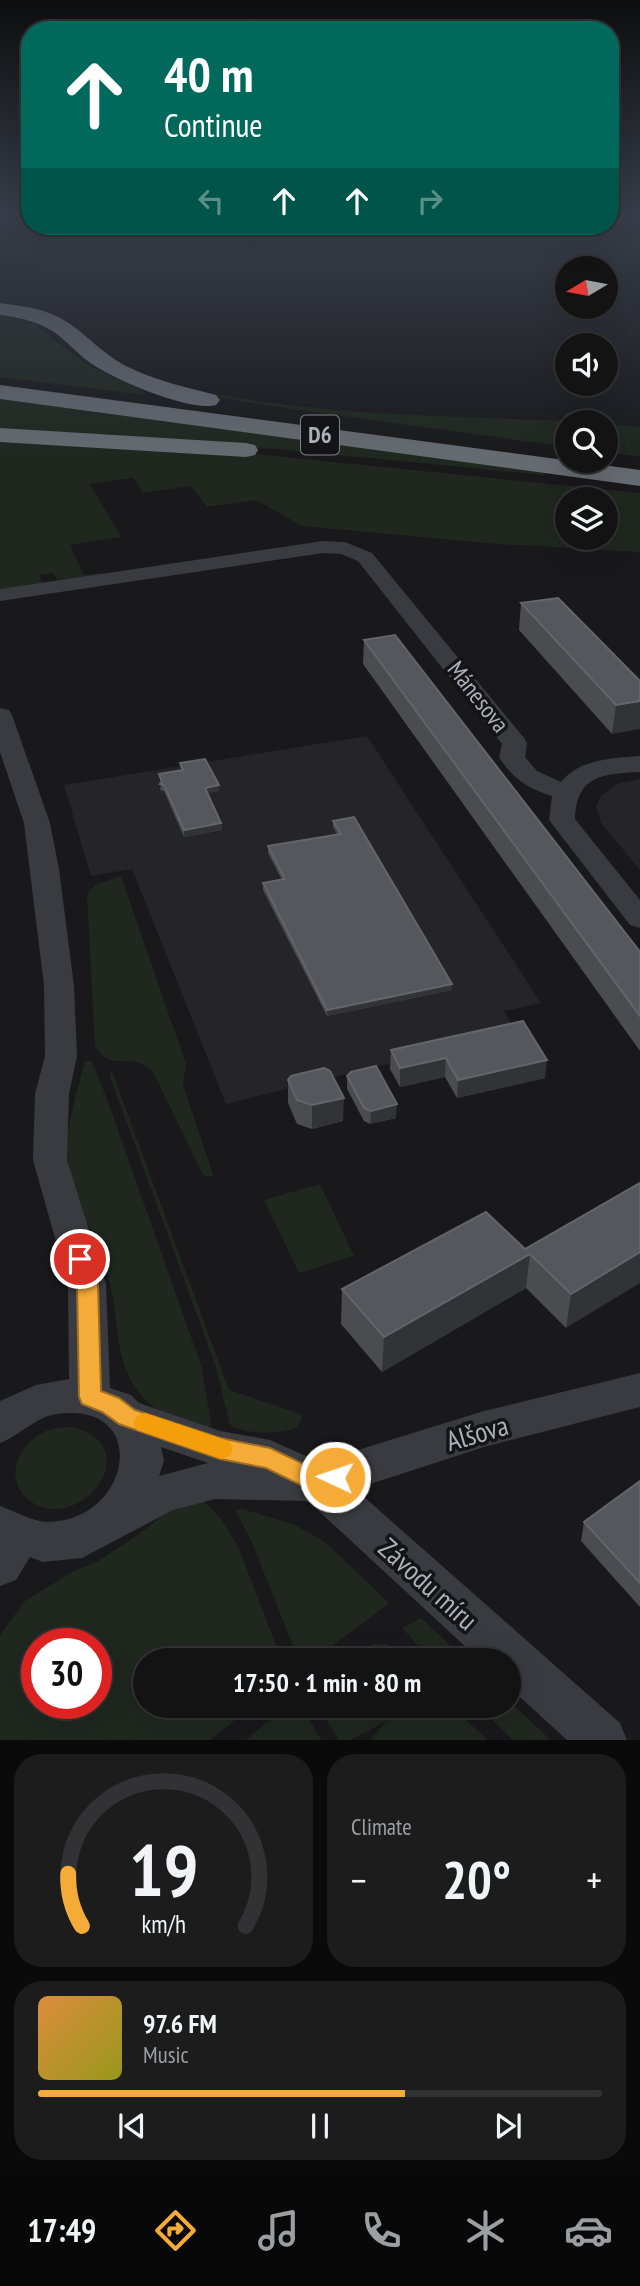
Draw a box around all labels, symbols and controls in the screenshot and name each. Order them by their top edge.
text: 40 m [164,42,253,106]
icon: ahead [49,49,140,140]
text: Continue [164,104,263,146]
icon: left [192,182,230,220]
icon: ahead [265,182,303,220]
icon: ahead [338,182,376,220]
icon: right [411,182,449,220]
north arrow [555,256,618,318]
map controls [555,256,618,550]
button: sound [555,333,618,396]
button: search [555,410,618,473]
road number: D6 [301,416,339,454]
button: layers [555,487,618,550]
street label: Mánesova [441,655,516,739]
pin [50,1229,110,1289]
icon: arrive [61,1240,99,1278]
street label: Alšova [441,1406,512,1459]
position arrow [298,1440,372,1514]
street label: Závodu míru [371,1529,486,1638]
speed limit sign: 30 [21,1628,112,1719]
text: 17:50 · 1 min · 80 m [233,1666,421,1699]
text: Climate [351,1812,412,1841]
text: 19 [129,1823,198,1917]
text: 20° [442,1846,511,1913]
text: − [351,1855,367,1904]
text: + [586,1855,602,1904]
text: km/h [141,1908,186,1940]
text: 97.6 FM [143,2007,217,2040]
text: Music [143,2040,189,2069]
icon: previous [113,2107,151,2145]
icon: pause [301,2107,339,2145]
icon: next [489,2107,527,2145]
icon: directions [151,2206,200,2255]
icon: music [254,2206,303,2255]
icon: phone [357,2206,406,2255]
icon: climate [461,2206,510,2255]
icon: car [564,2206,613,2255]
text: 17:49 [27,2209,96,2251]

